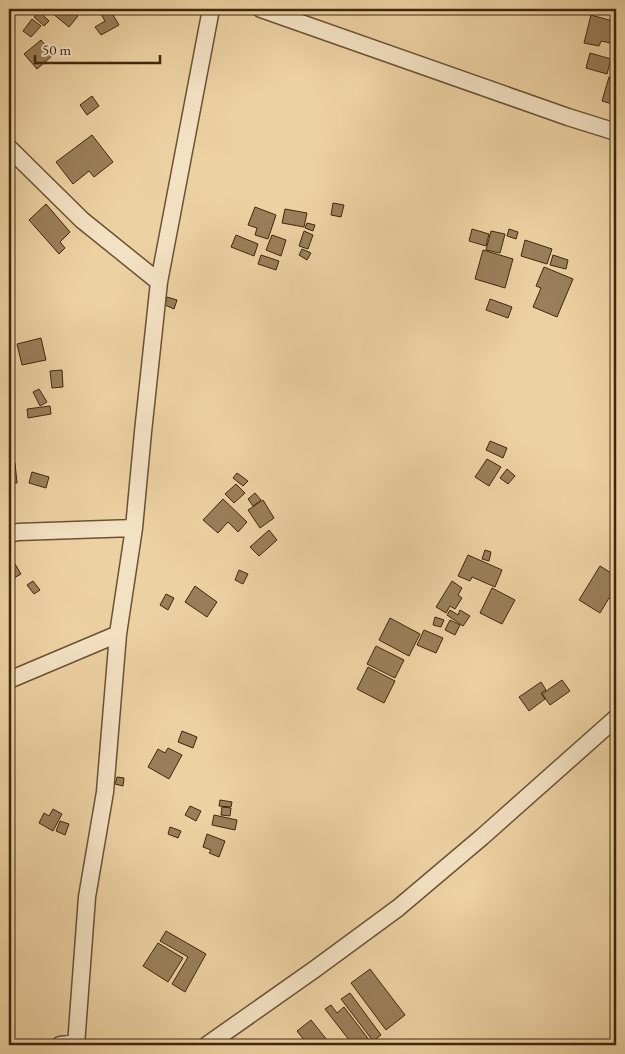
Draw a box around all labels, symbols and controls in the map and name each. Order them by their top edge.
scale bar [35,32,160,64]
text: 50 m [42,40,71,59]

